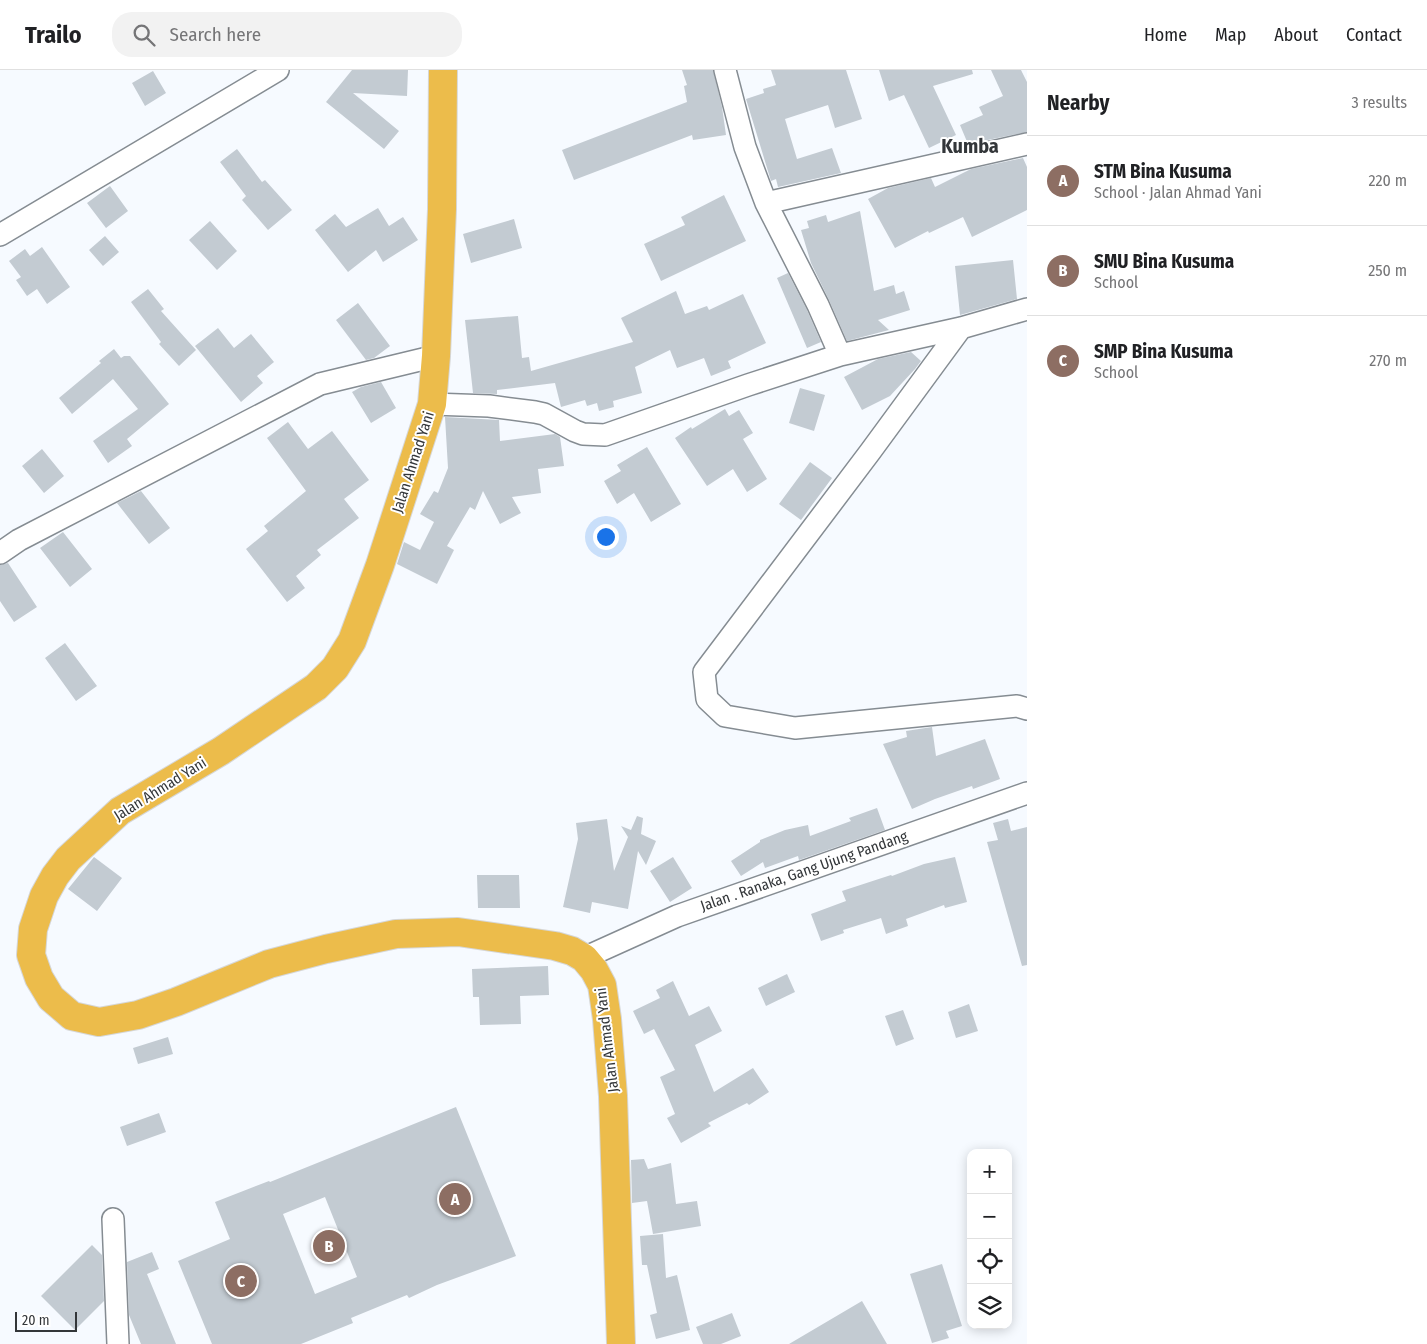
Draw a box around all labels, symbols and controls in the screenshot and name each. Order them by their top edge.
search box [112,12,462,57]
text: Trailo [25,21,82,49]
icon: search [130,21,158,49]
text: Search here [170,23,261,46]
text: Home [1144,24,1187,46]
text: Map [1215,24,1246,46]
text: About [1274,24,1318,46]
text: Contact [1346,24,1402,46]
text: Nearby [1047,90,1109,116]
text: 3 results [1351,93,1407,112]
district label: Kumba [941,134,999,158]
text: STM Bina Kusuma [1094,160,1232,183]
text: A [1059,171,1067,190]
text: 220 m [1368,171,1407,190]
text: School · Jalan Ahmad Yani [1094,183,1262,202]
text: SMU Bina Kusuma [1094,250,1234,273]
text: B [1059,261,1067,280]
text: 250 m [1368,261,1407,280]
text: School [1094,273,1138,292]
text: SMP Bina Kusuma [1094,340,1233,363]
text: C [1059,351,1067,370]
text: 270 m [1369,351,1407,370]
text: School [1094,363,1138,382]
street label: Jalan Ahmad Yani [388,409,438,515]
your location [593,524,619,550]
street label: Jalan Ahmad Yani [110,753,210,825]
street label: Jalan . Ranaka, Gang Ujung Pandang [698,827,910,915]
street label: Jalan Ahmad Yani [592,987,622,1093]
map controls [967,1149,1012,1329]
button: + [967,1149,1012,1194]
pin: A [439,1180,471,1218]
button: − [967,1194,1012,1239]
pin: B [313,1227,345,1265]
button: locate [967,1239,1012,1284]
pin: C [225,1262,257,1300]
button: layers [967,1284,1012,1329]
scale bar [15,1309,78,1332]
text: 20 m [22,1312,50,1329]

